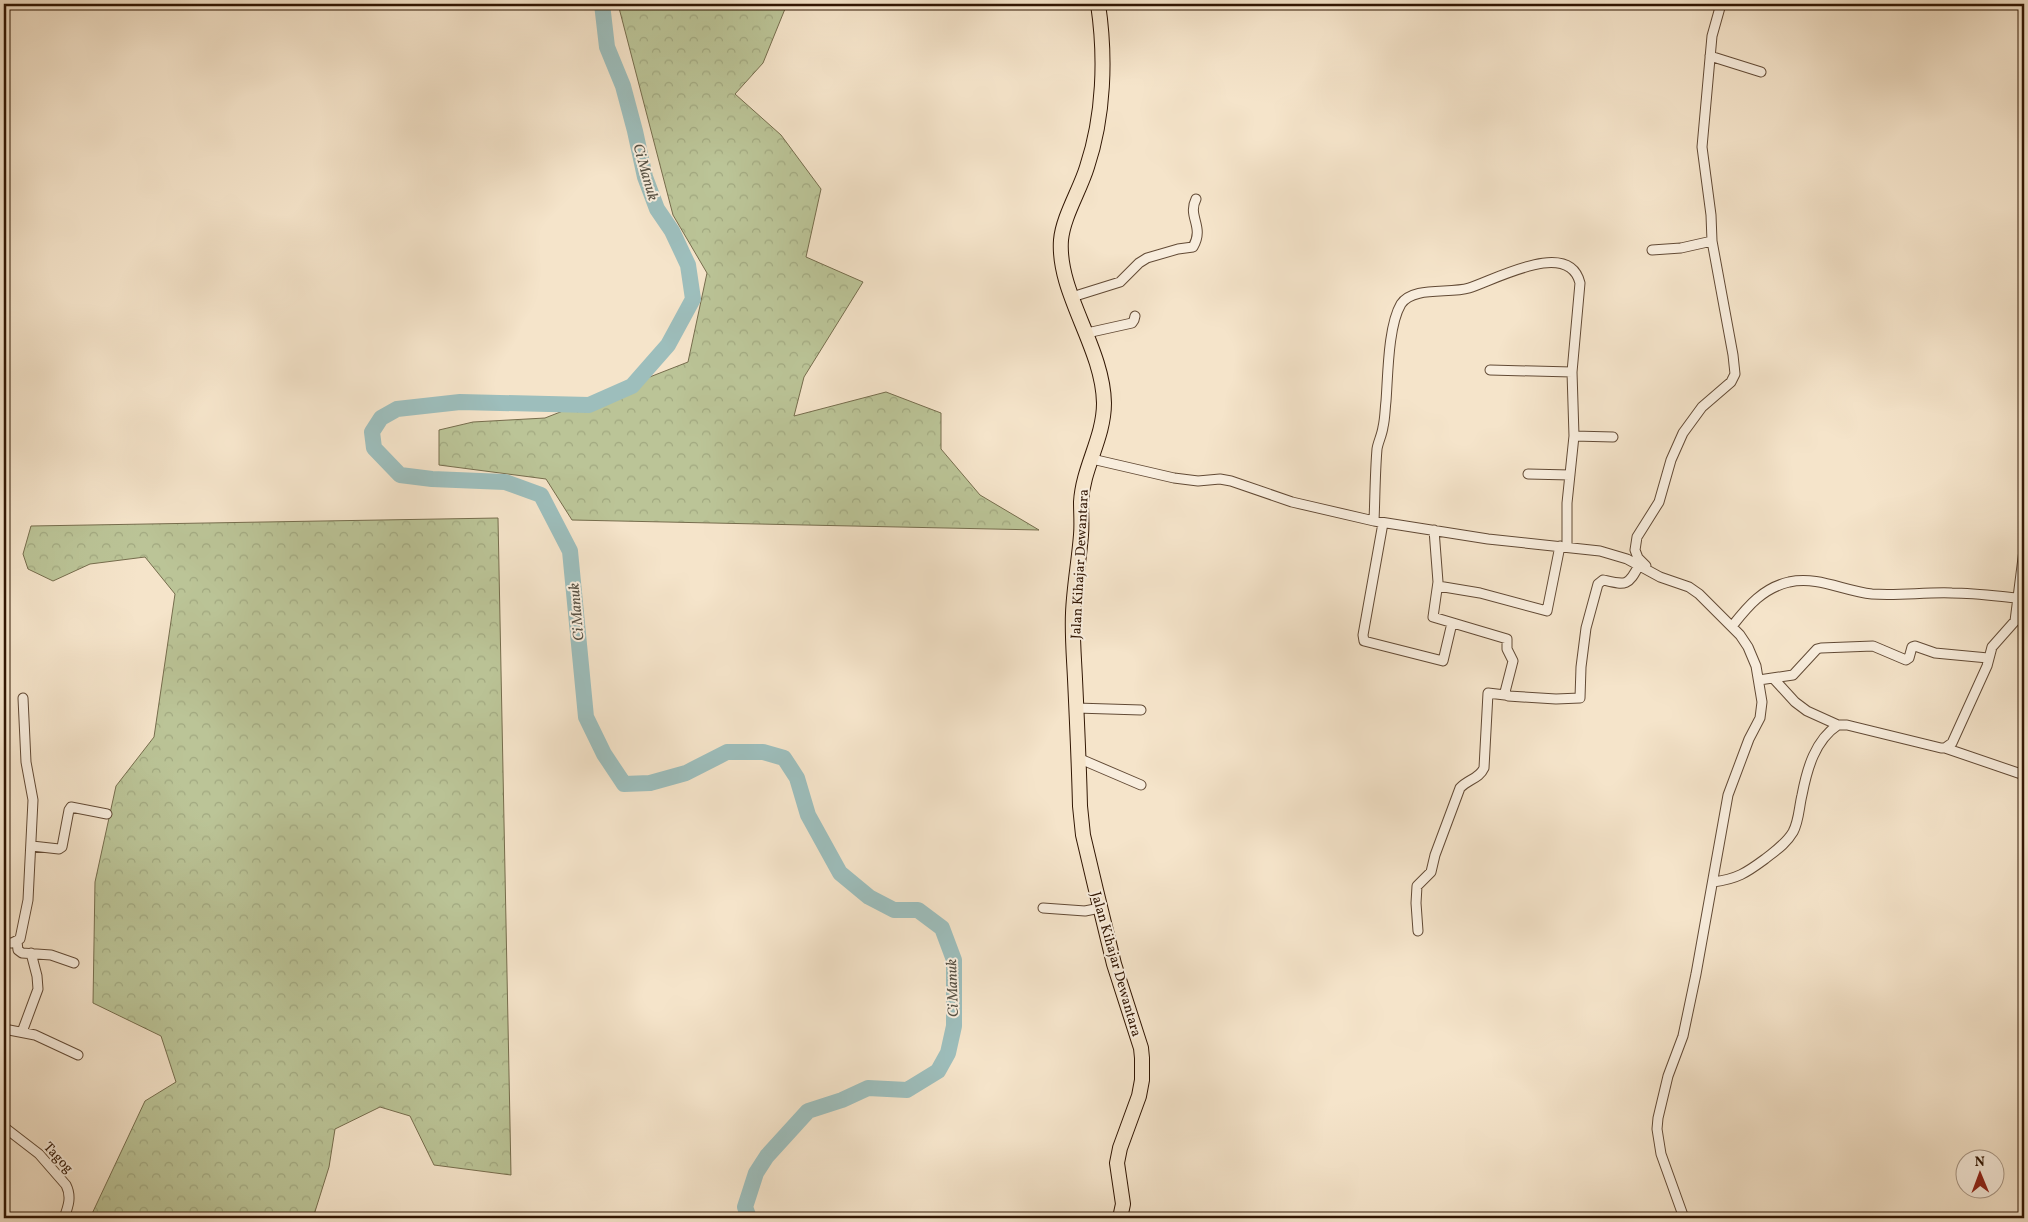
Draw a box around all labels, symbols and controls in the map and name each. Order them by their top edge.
water label: Ci Manuk [626,141,663,203]
street label: Jalan Kihajar Dewantara [1067,489,1094,640]
water label: Ci Manuk [564,582,590,642]
street label: Jalan Kihajar Dewantara [1086,890,1145,1039]
water label: Ci Manuk [942,958,965,1017]
street label: Tagog [39,1138,77,1178]
north arrow [1956,1150,2006,1200]
text: N [1975,1153,1985,1172]

